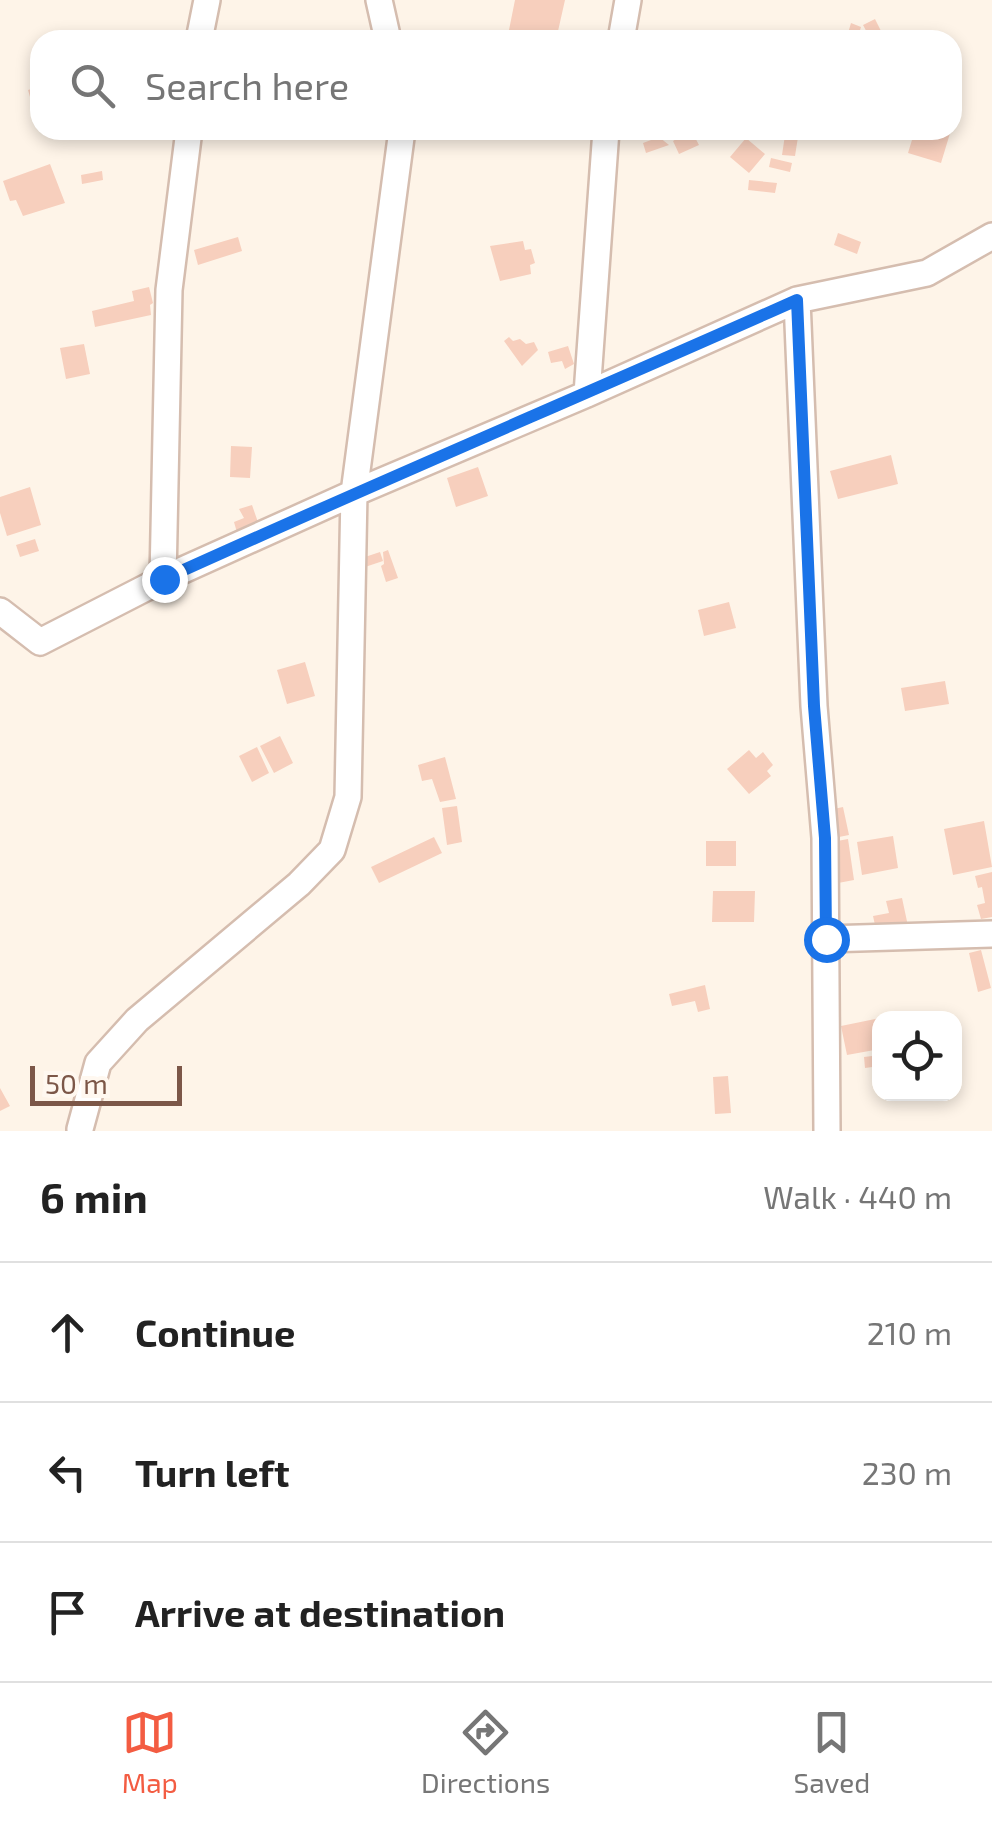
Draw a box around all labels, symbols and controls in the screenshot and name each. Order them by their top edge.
search box [30,30,962,140]
icon: search [65,58,120,113]
text: Search here [145,62,349,108]
route end [142,557,188,603]
route start [804,917,850,963]
map controls [872,1011,962,1101]
button: locate [872,1011,962,1101]
scale bar [30,1061,182,1106]
text: 50 m [45,1066,108,1100]
text: 6 min [40,1171,148,1221]
text: Walk · 440 m [763,1177,952,1215]
icon: ahead [40,1305,95,1360]
text: Continue [135,1309,295,1355]
text: 210 m [867,1313,952,1351]
icon: left [40,1445,95,1500]
text: Turn left [135,1449,290,1495]
text: 230 m [862,1453,952,1491]
icon: arrive [40,1585,95,1640]
text: Arrive at destination [135,1589,505,1635]
tab: Map [122,1705,178,1799]
tab: Directions [421,1705,550,1799]
tab: Saved [794,1705,870,1799]

